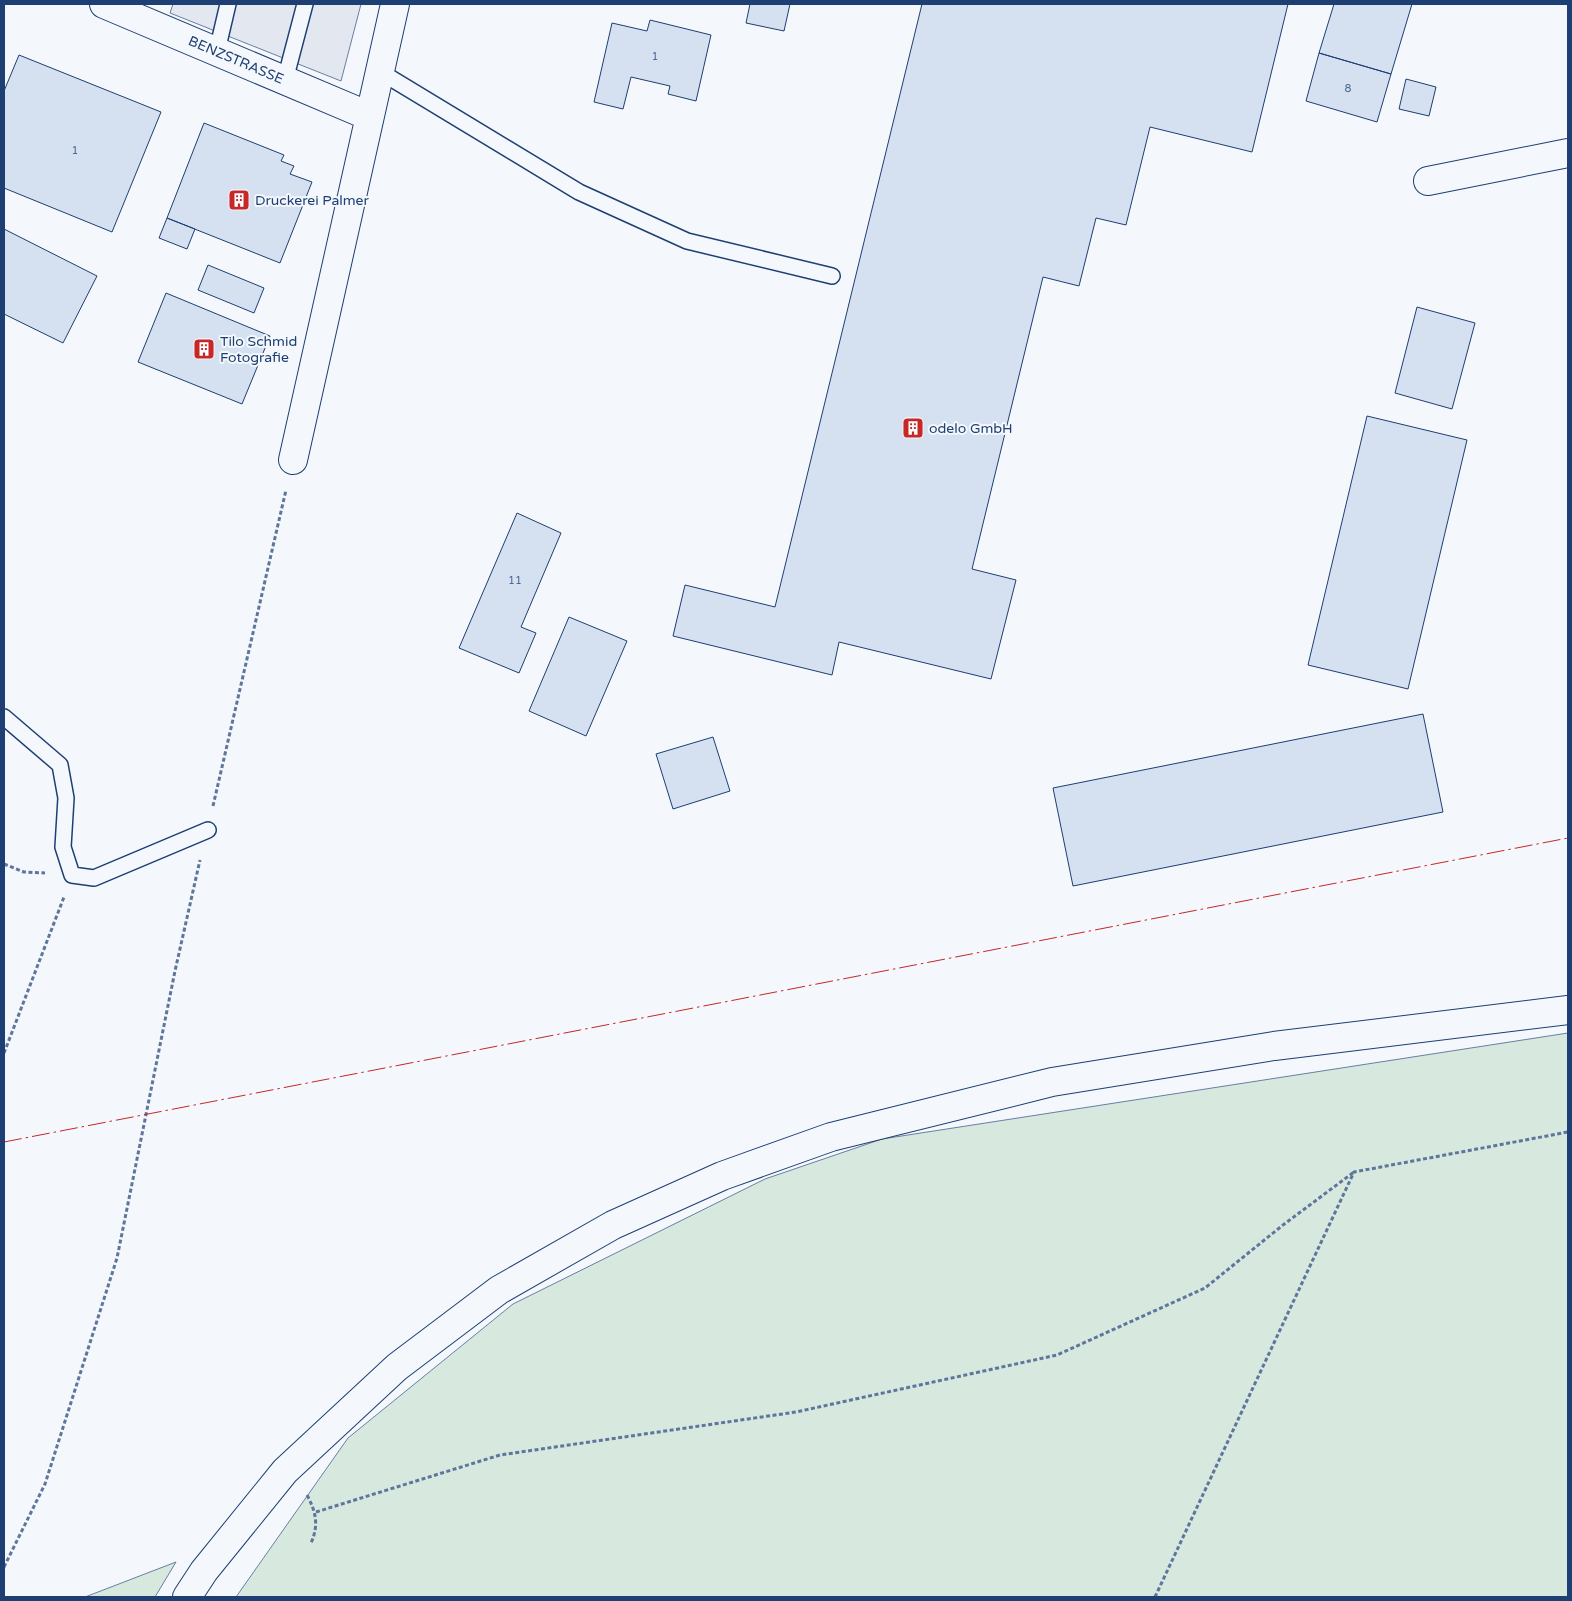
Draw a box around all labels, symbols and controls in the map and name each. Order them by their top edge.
street label: BENZSTRASSE [186,32,286,88]
house number: 1 [652,50,658,63]
house number: 8 [1345,82,1352,95]
house number: 1 [72,144,78,157]
building icon: Druckerei Palmer [227,188,251,212]
place label: Druckerei Palmer [255,192,370,209]
place label: Tilo Schmid Fotografie [220,333,297,366]
building icon: Tilo Schmid Fotografie [192,337,216,361]
building icon: odelo GmbH [901,416,925,440]
place label: odelo GmbH [929,420,1013,437]
house number: 11 [508,574,522,587]

